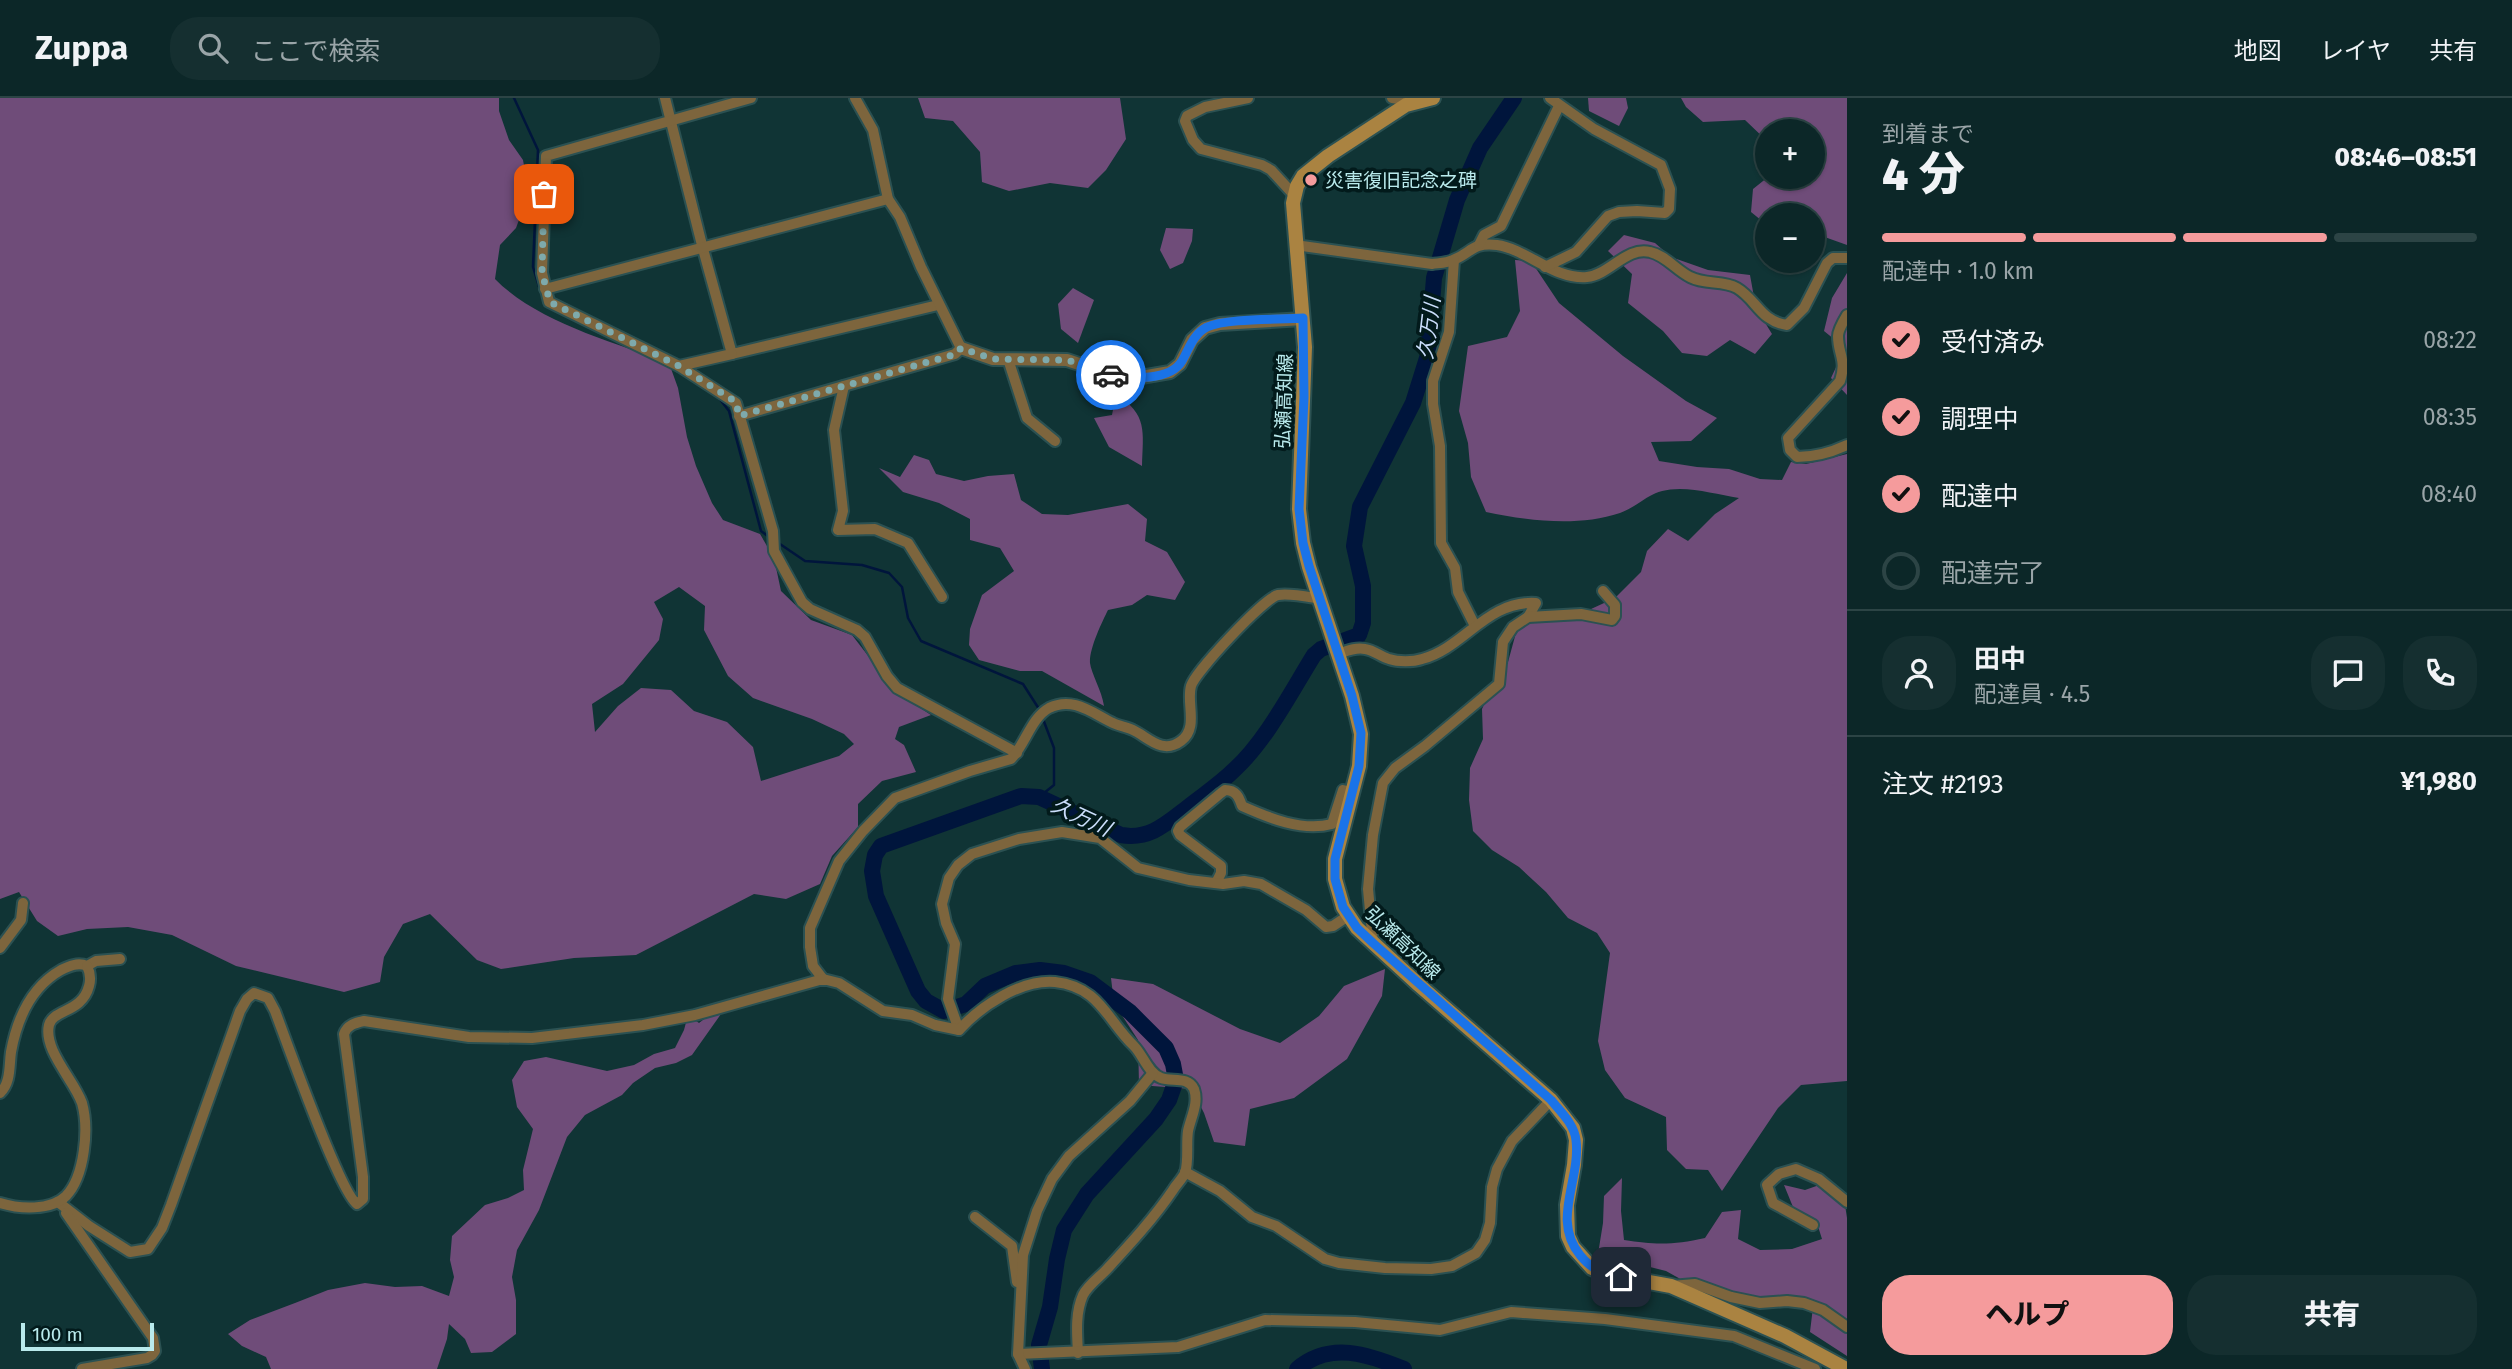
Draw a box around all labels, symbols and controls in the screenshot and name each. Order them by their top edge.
search box [170,17,660,80]
text: Zuppa [35,28,128,68]
icon: search [194,29,232,67]
text: ここで検索 [250,36,380,67]
text: 地図 [2234,37,2282,65]
text: レイヤ [2320,37,2391,65]
text: 共有 [2429,37,2477,65]
map controls [1755,119,1825,273]
button: + [1755,119,1825,189]
text: 到着まで [1882,120,1974,148]
text: 08:46–08:51 [2334,142,2477,173]
text: 4 分 [1882,147,1965,202]
pin [514,164,574,224]
place label: 災害復旧記念之碑 [1325,169,1477,192]
marker: 災害復旧記念之碑 [1303,172,1319,188]
icon: bag [525,175,563,213]
button: − [1755,203,1825,273]
text: 配達中 · 1.0 km [1882,257,2034,285]
water label: 久万川 [1412,293,1446,361]
icon: check [1882,321,1920,359]
text: 08:22 [2423,326,2477,354]
text: 受付済み [1941,327,2045,358]
courier [1076,340,1146,410]
street label: 弘瀬高知線 [1271,353,1297,449]
icon: car [1092,356,1130,394]
icon: check [1882,398,1920,436]
text: 08:35 [2423,403,2477,431]
text: 調理中 [1941,404,2019,435]
icon: check [1882,475,1920,513]
text: 08:40 [2421,480,2477,508]
text: 配達中 [1941,481,2019,512]
text: 配達完了 [1941,558,2045,589]
button: person [1882,636,1956,710]
button: chat [2311,636,2385,710]
button: phone [2403,636,2477,710]
text: 田中 [1974,644,2026,675]
text: 配達員 · 4.5 [1974,680,2090,708]
text: ¥1,980 [2400,766,2477,797]
text: 注文 #2193 [1882,769,2004,800]
water label: 久万川 [1047,792,1117,843]
street label: 弘瀬高知線 [1361,902,1445,984]
pin [1591,1247,1651,1307]
icon: home [1602,1258,1640,1296]
button: ヘルプ [1882,1275,2173,1355]
button: 共有 [2187,1275,2477,1355]
scale bar [21,1320,154,1352]
text: 100 m [32,1323,83,1346]

